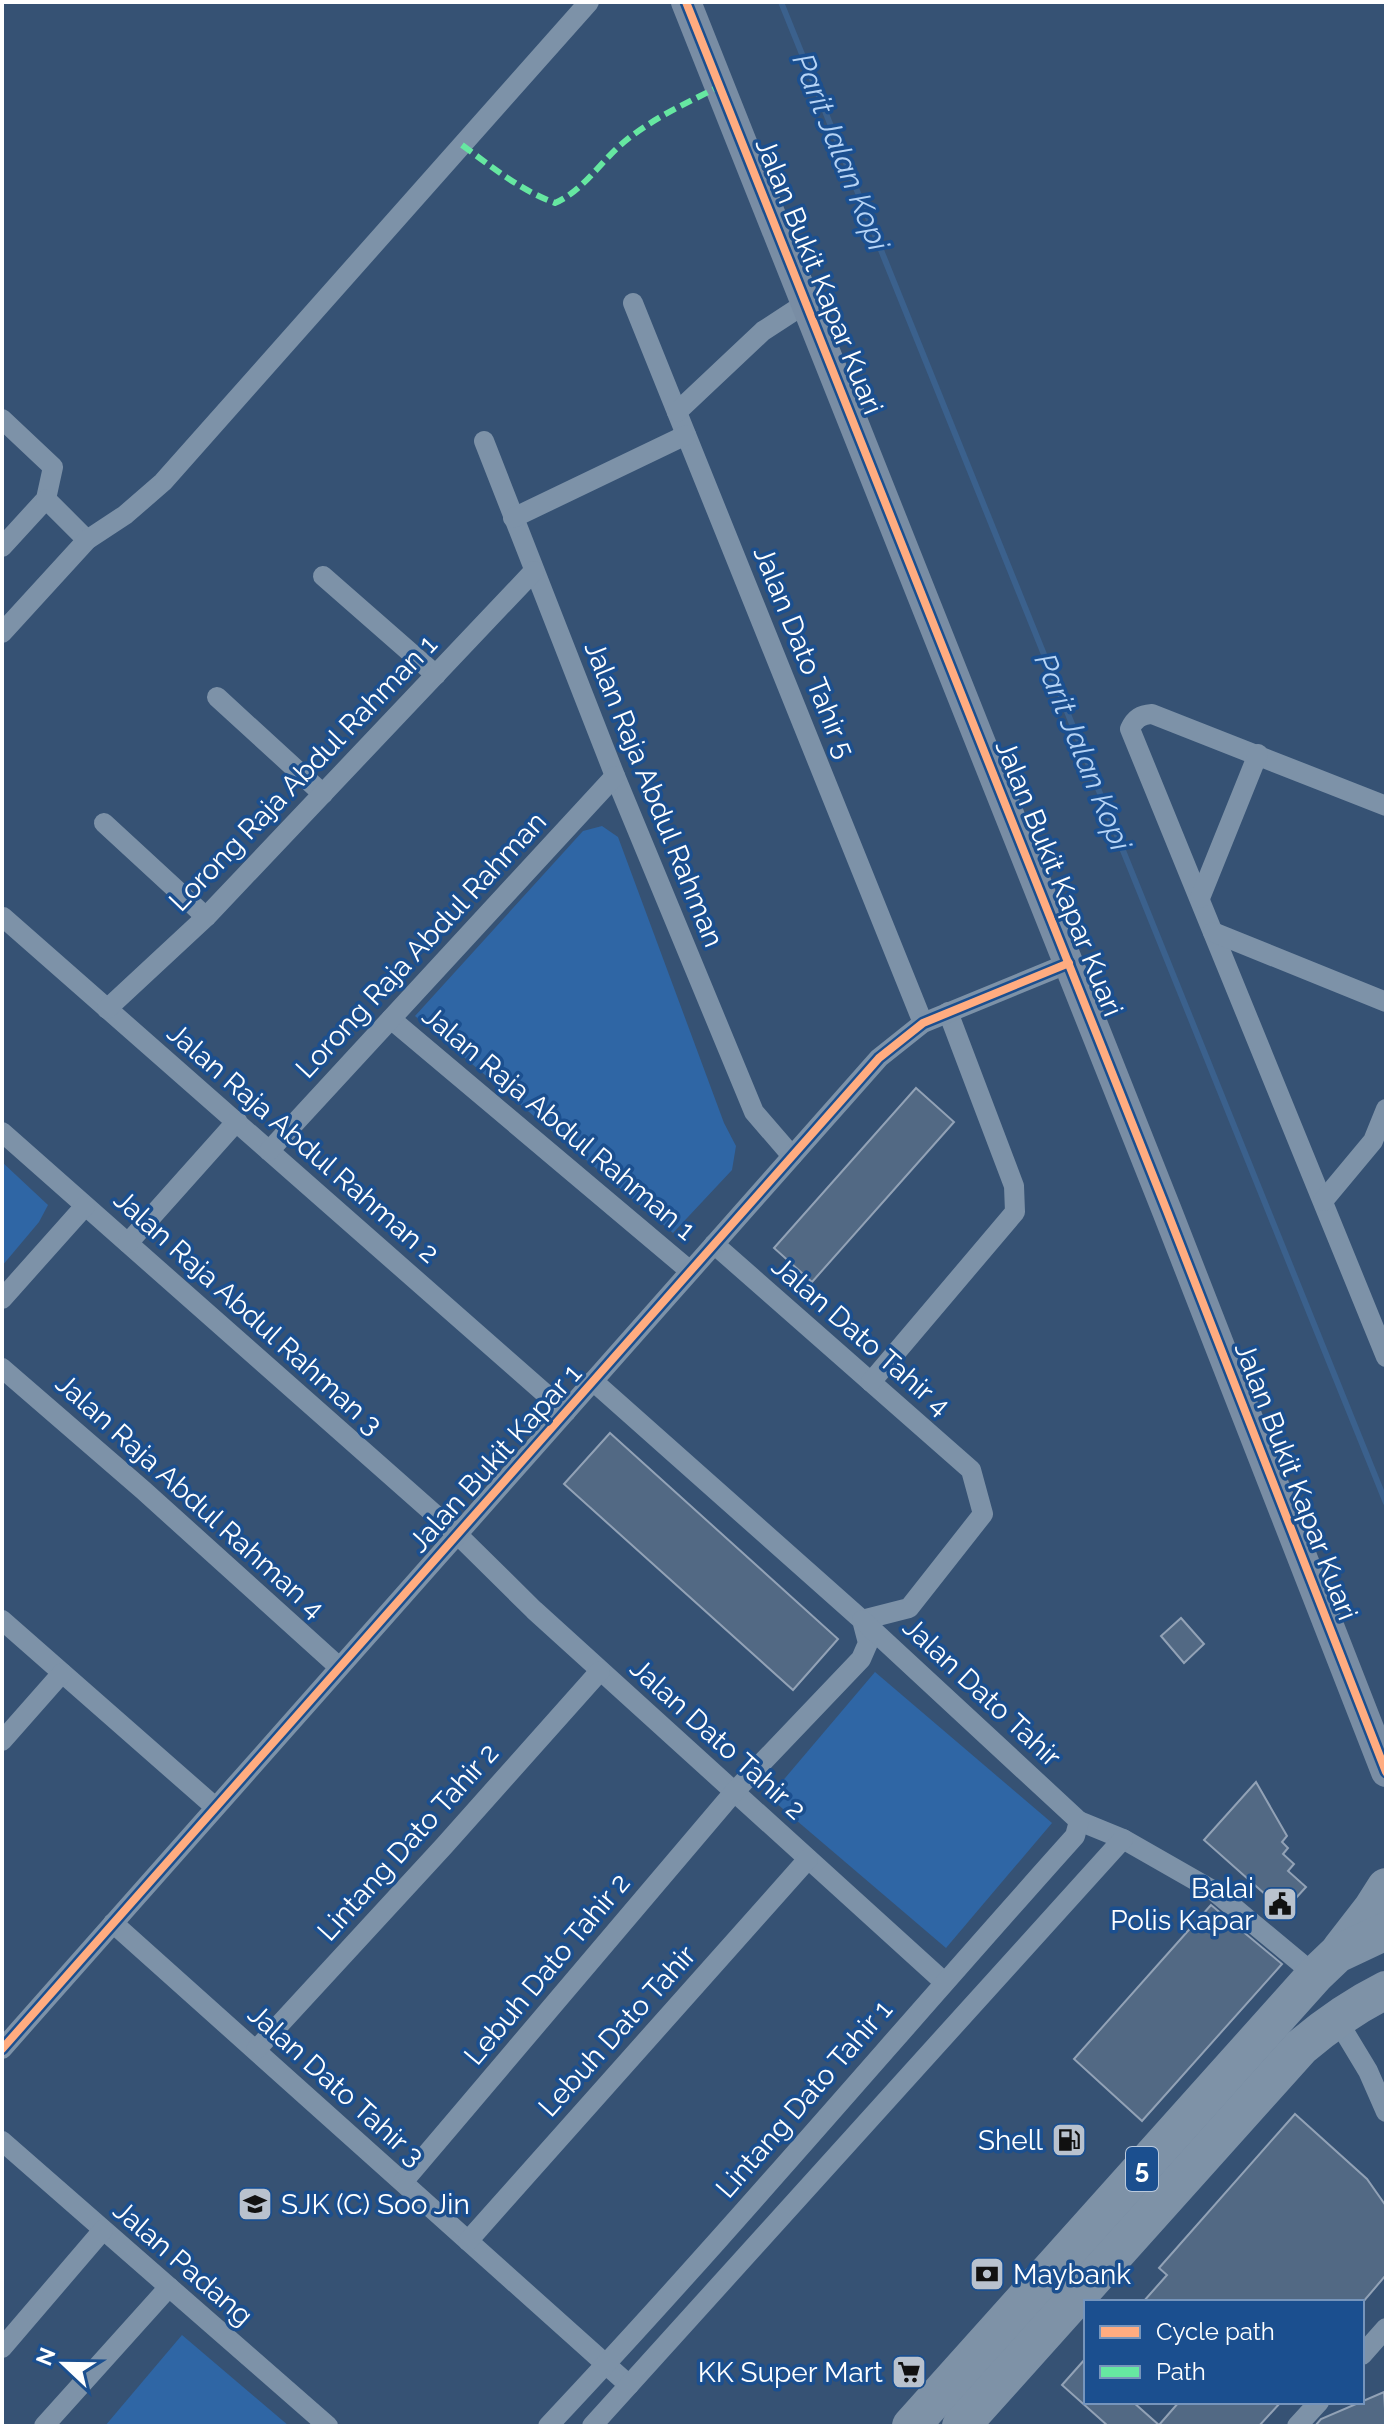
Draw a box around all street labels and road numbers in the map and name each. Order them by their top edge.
street label: Jalan Bukit Kapar Kuari [748,133,890,419]
street label: Jalan Dato Tahir 5 [746,541,862,763]
street label: Lorong Raja Abdul Rahman 1 [162,628,444,918]
street label: Jalan Raja Abdul Rahman [577,636,731,952]
street label: Jalan Bukit Kapar Kuari [988,735,1130,1021]
street label: Lorong Raja Abdul Rahman [289,805,553,1085]
street label: Jalan Raja Abdul Rahman 1 [416,999,702,1247]
street label: Jalan Raja Abdul Rahman 2 [161,1016,445,1270]
street label: Jalan Raja Abdul Rahman 3 [107,1183,389,1441]
street label: Jalan Dato Tahir 4 [765,1250,957,1422]
street label: Jalan Bukit Kapar Kuari [1228,1337,1364,1625]
street label: Jalan Bukit Kapar 1 [402,1357,588,1559]
street label: Jalan Raja Abdul Rahman 4 [49,1367,331,1625]
street label: Jalan Dato Tahir [896,1610,1068,1774]
street label: Jalan Dato Tahir 2 [623,1652,813,1826]
street label: Lintang Dato Tahir 2 [311,1737,505,1947]
street label: Lebuh Dato Tahir 2 [457,1866,637,2072]
street label: Lebuh Dato Tahir [531,1938,703,2124]
street label: Lintang Dato Tahir 1 [709,1993,899,2205]
street label: Jalan Dato Tahir 3 [241,1997,431,2173]
road number: 5 [1126,2147,1158,2191]
street label: Jalan Padang [107,2194,259,2332]

